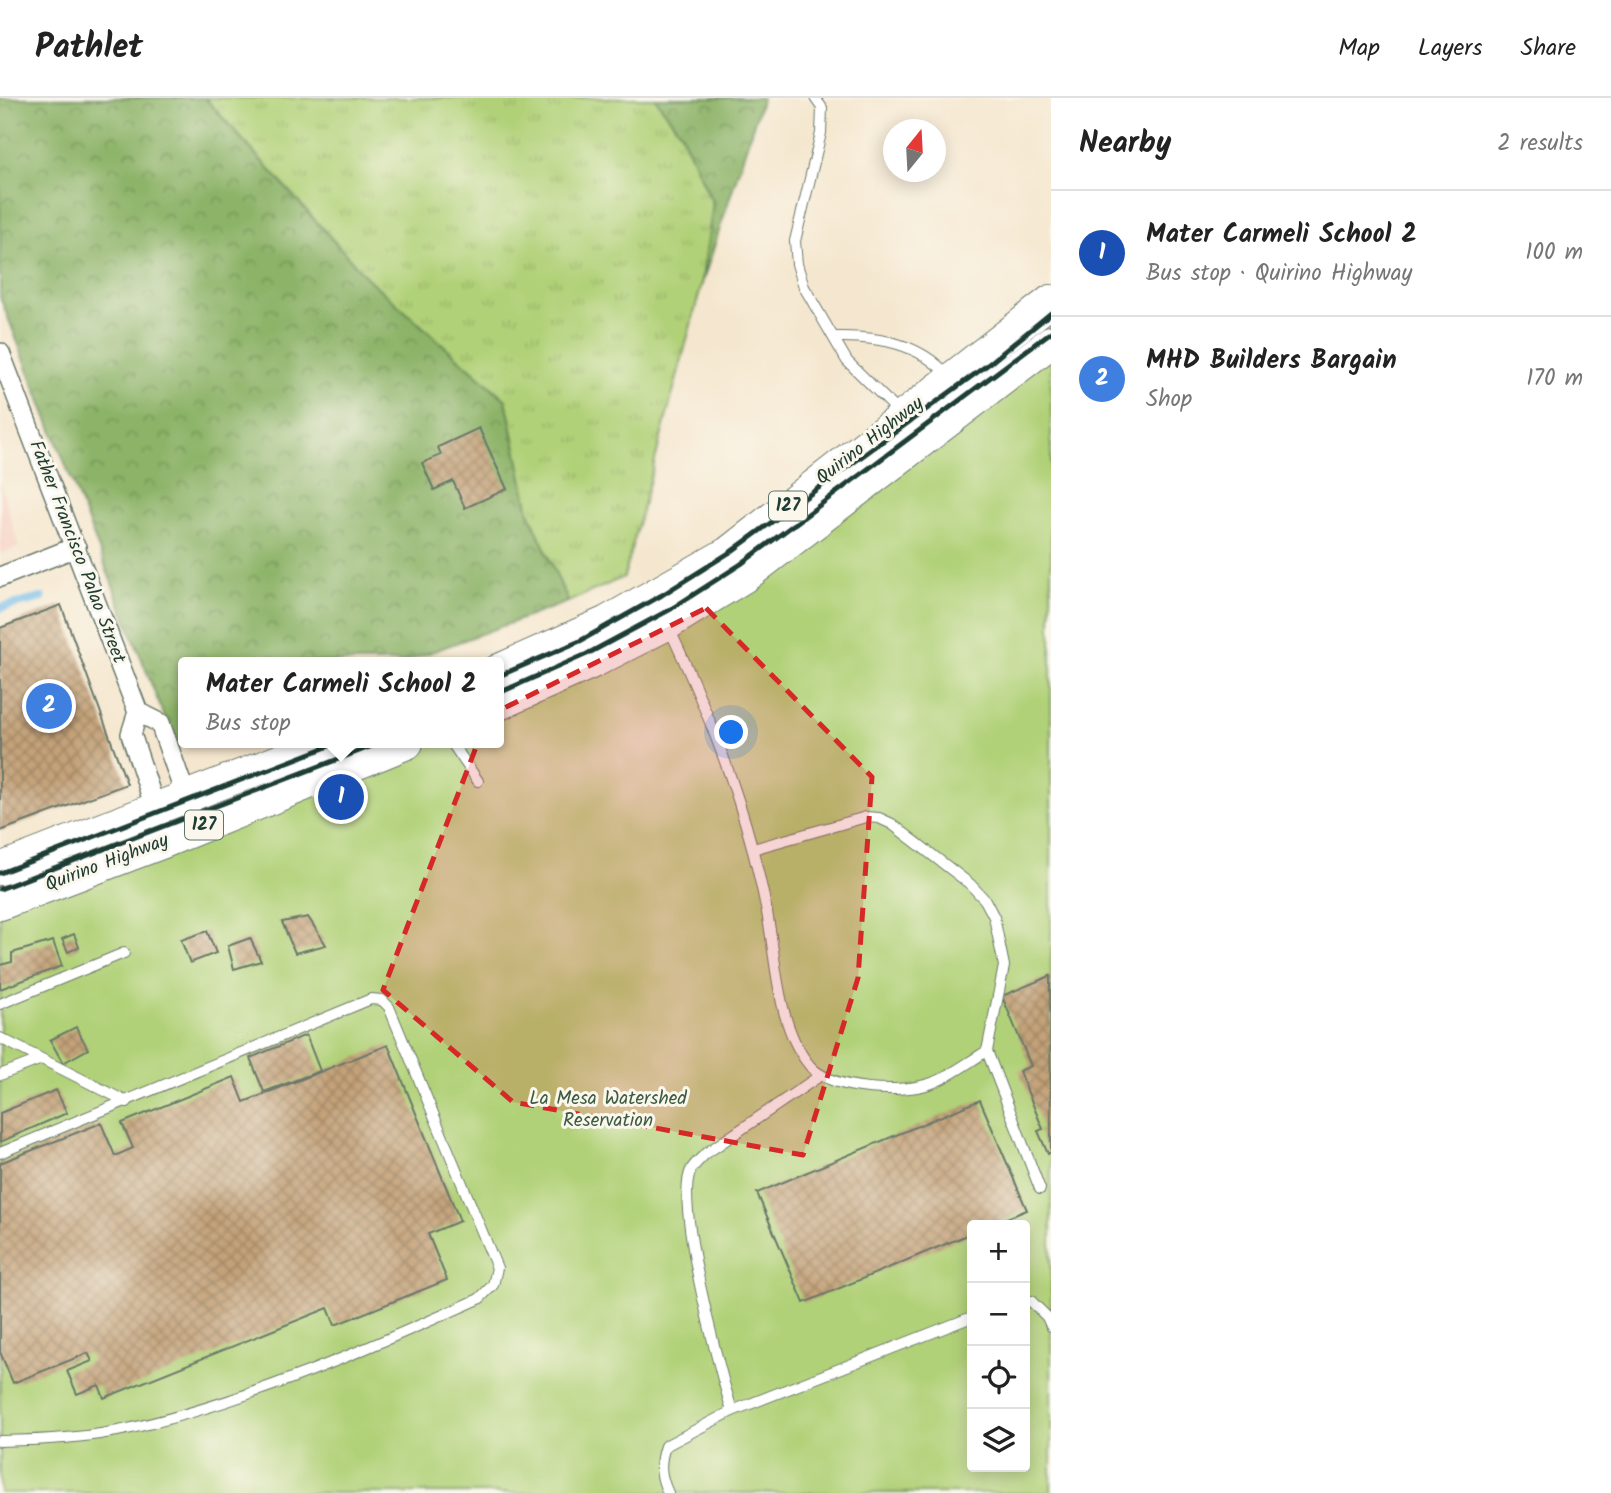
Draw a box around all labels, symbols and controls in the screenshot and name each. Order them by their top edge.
text: Pathlet [35,22,143,75]
text: Map [1338,29,1380,68]
text: Layers [1418,29,1482,68]
text: Share [1520,29,1576,68]
north arrow [883,119,946,182]
text: Nearby [1079,120,1171,168]
text: 2 results [1497,126,1583,162]
text: Mater Carmeli School 2 [1146,214,1417,256]
text: 1 [1099,235,1105,271]
text: 100 m [1525,235,1583,271]
text: Bus stop · Quirino Highway [1146,256,1412,292]
text: MHD Builders Bargain [1146,340,1397,382]
text: 2 [1095,361,1109,397]
text: 170 m [1526,361,1583,397]
text: Shop [1146,382,1192,418]
street label: Quirino Highway [810,388,931,493]
street label: Father Francisco Palao Street [21,436,134,669]
road number: 127 [769,492,807,520]
popup [178,657,504,748]
text: Mater Carmeli School 2 [206,664,476,706]
pin: 2 [26,680,72,732]
text: Bus stop [206,706,291,742]
your location [714,715,748,749]
pin: 1 [318,771,364,823]
road number: 127 [185,810,223,840]
street label: Quirino Highway [41,825,174,900]
park label: La Mesa Watershed Reservation [529,1084,687,1136]
map controls [967,1220,1030,1472]
button: + [967,1220,1030,1283]
button: − [967,1283,1030,1346]
button: locate [967,1346,1030,1409]
button: layers [967,1409,1030,1472]

